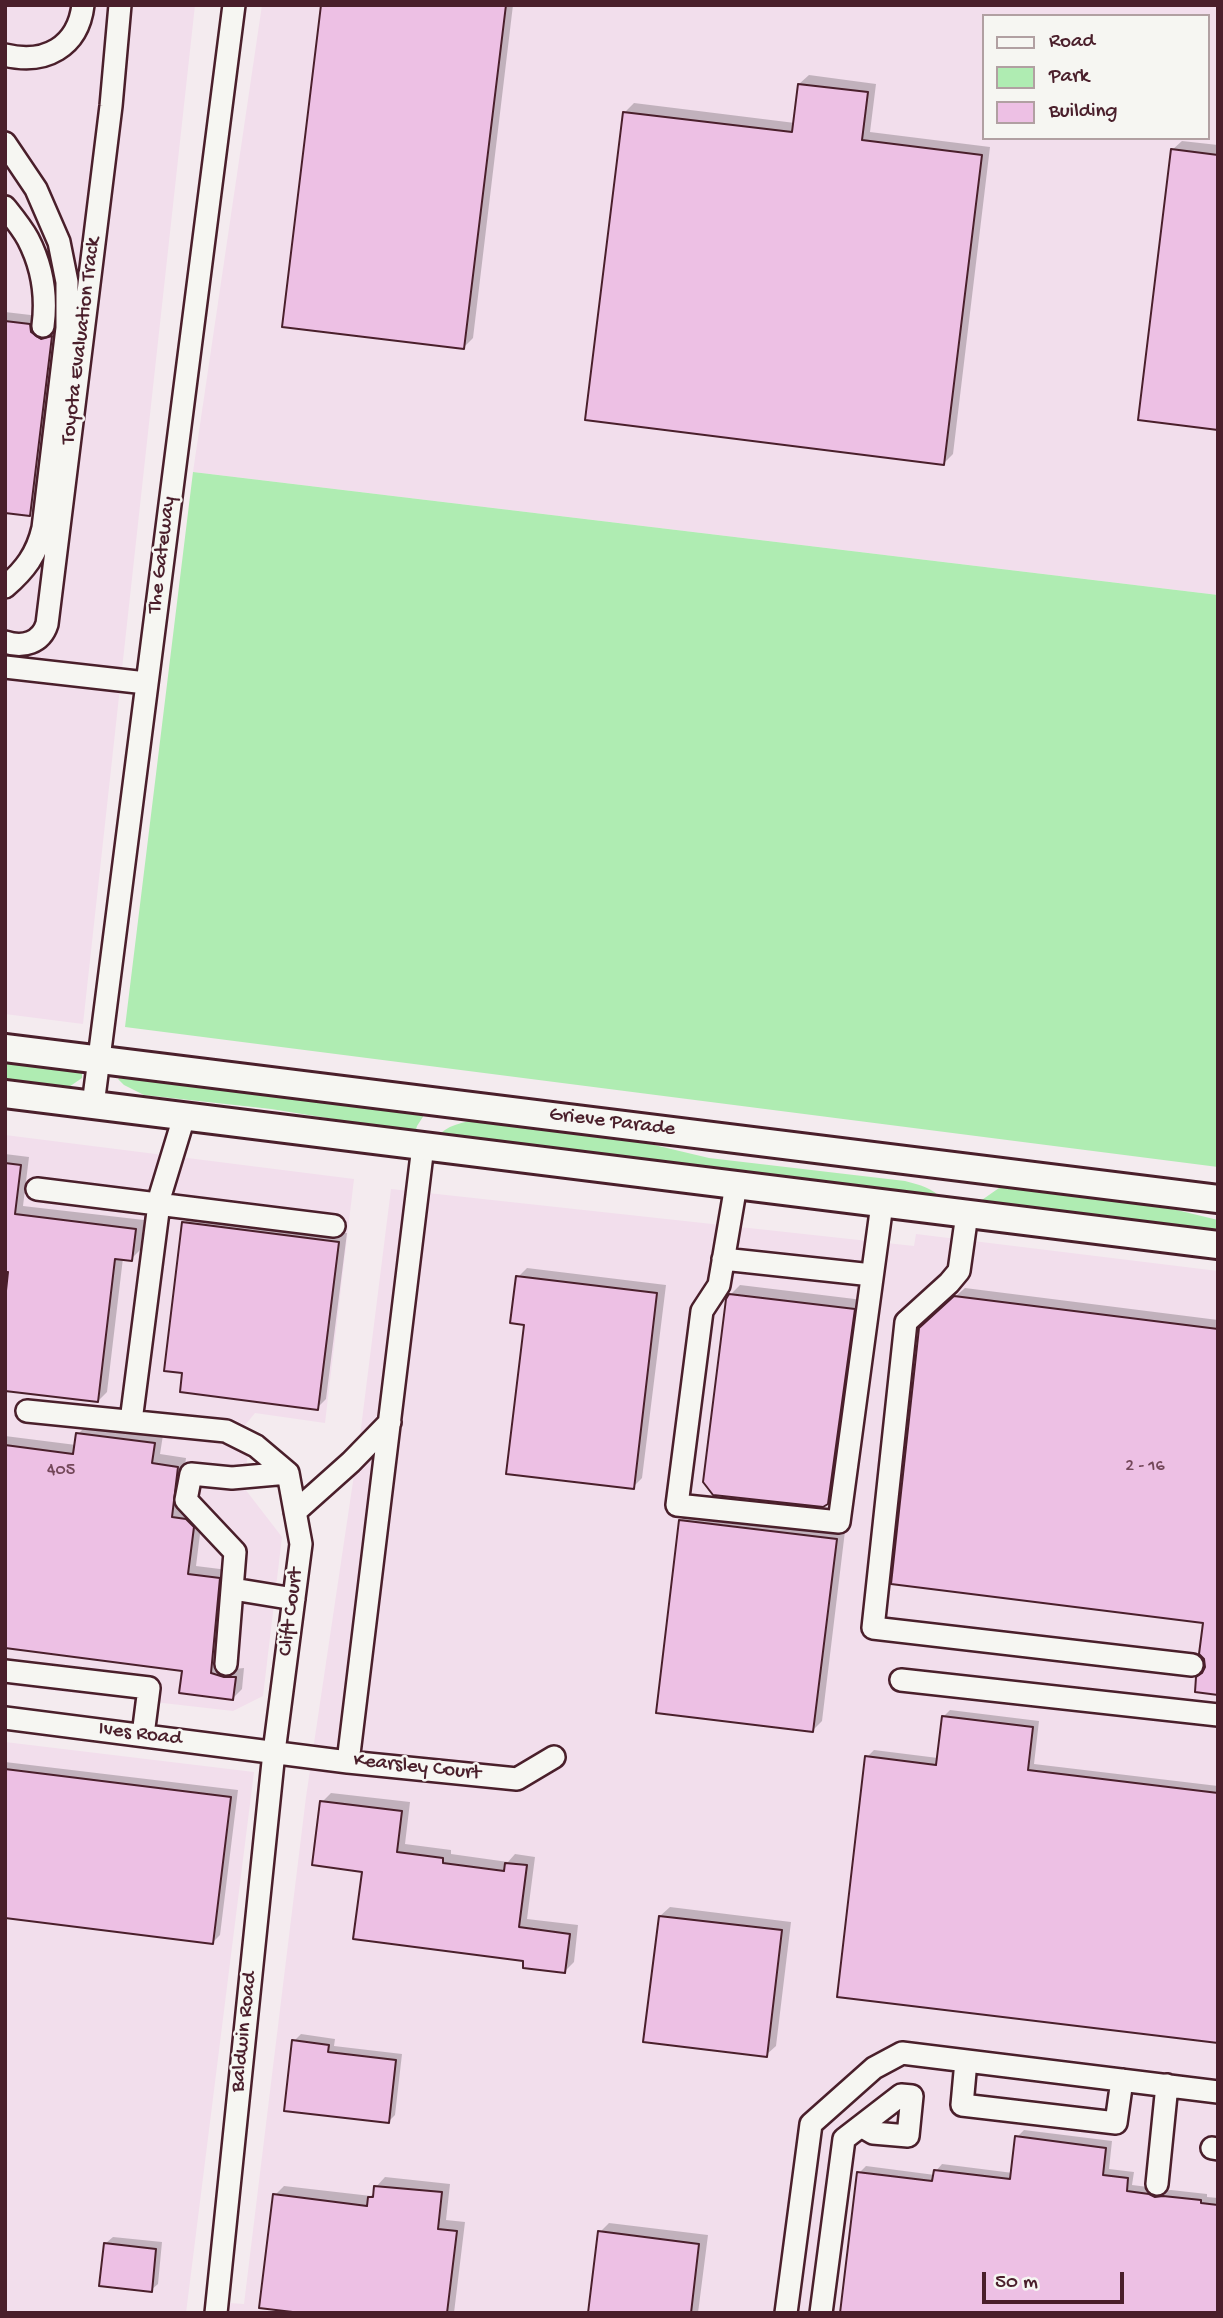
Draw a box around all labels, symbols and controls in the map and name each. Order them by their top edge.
legend [982,14,1209,140]
text: Road [1049,30,1095,55]
text: Park [1049,65,1089,90]
text: Building [1049,100,1118,125]
street label: Toyota Evaluation Track [57,236,107,446]
street label: The Gateway [143,495,183,615]
street label: Grieve Parade [548,1103,676,1143]
house number: 2 - 16 [1125,1456,1165,1478]
house number: 405 [47,1460,75,1482]
street label: Clift Court [274,1566,310,1658]
street label: Ives Road [97,1717,183,1753]
street label: Kearsley Court [352,1749,482,1787]
street label: Baldwin Road [226,1971,264,2093]
scale bar [985,2258,1127,2302]
text: 50 m [995,2271,1038,2296]

